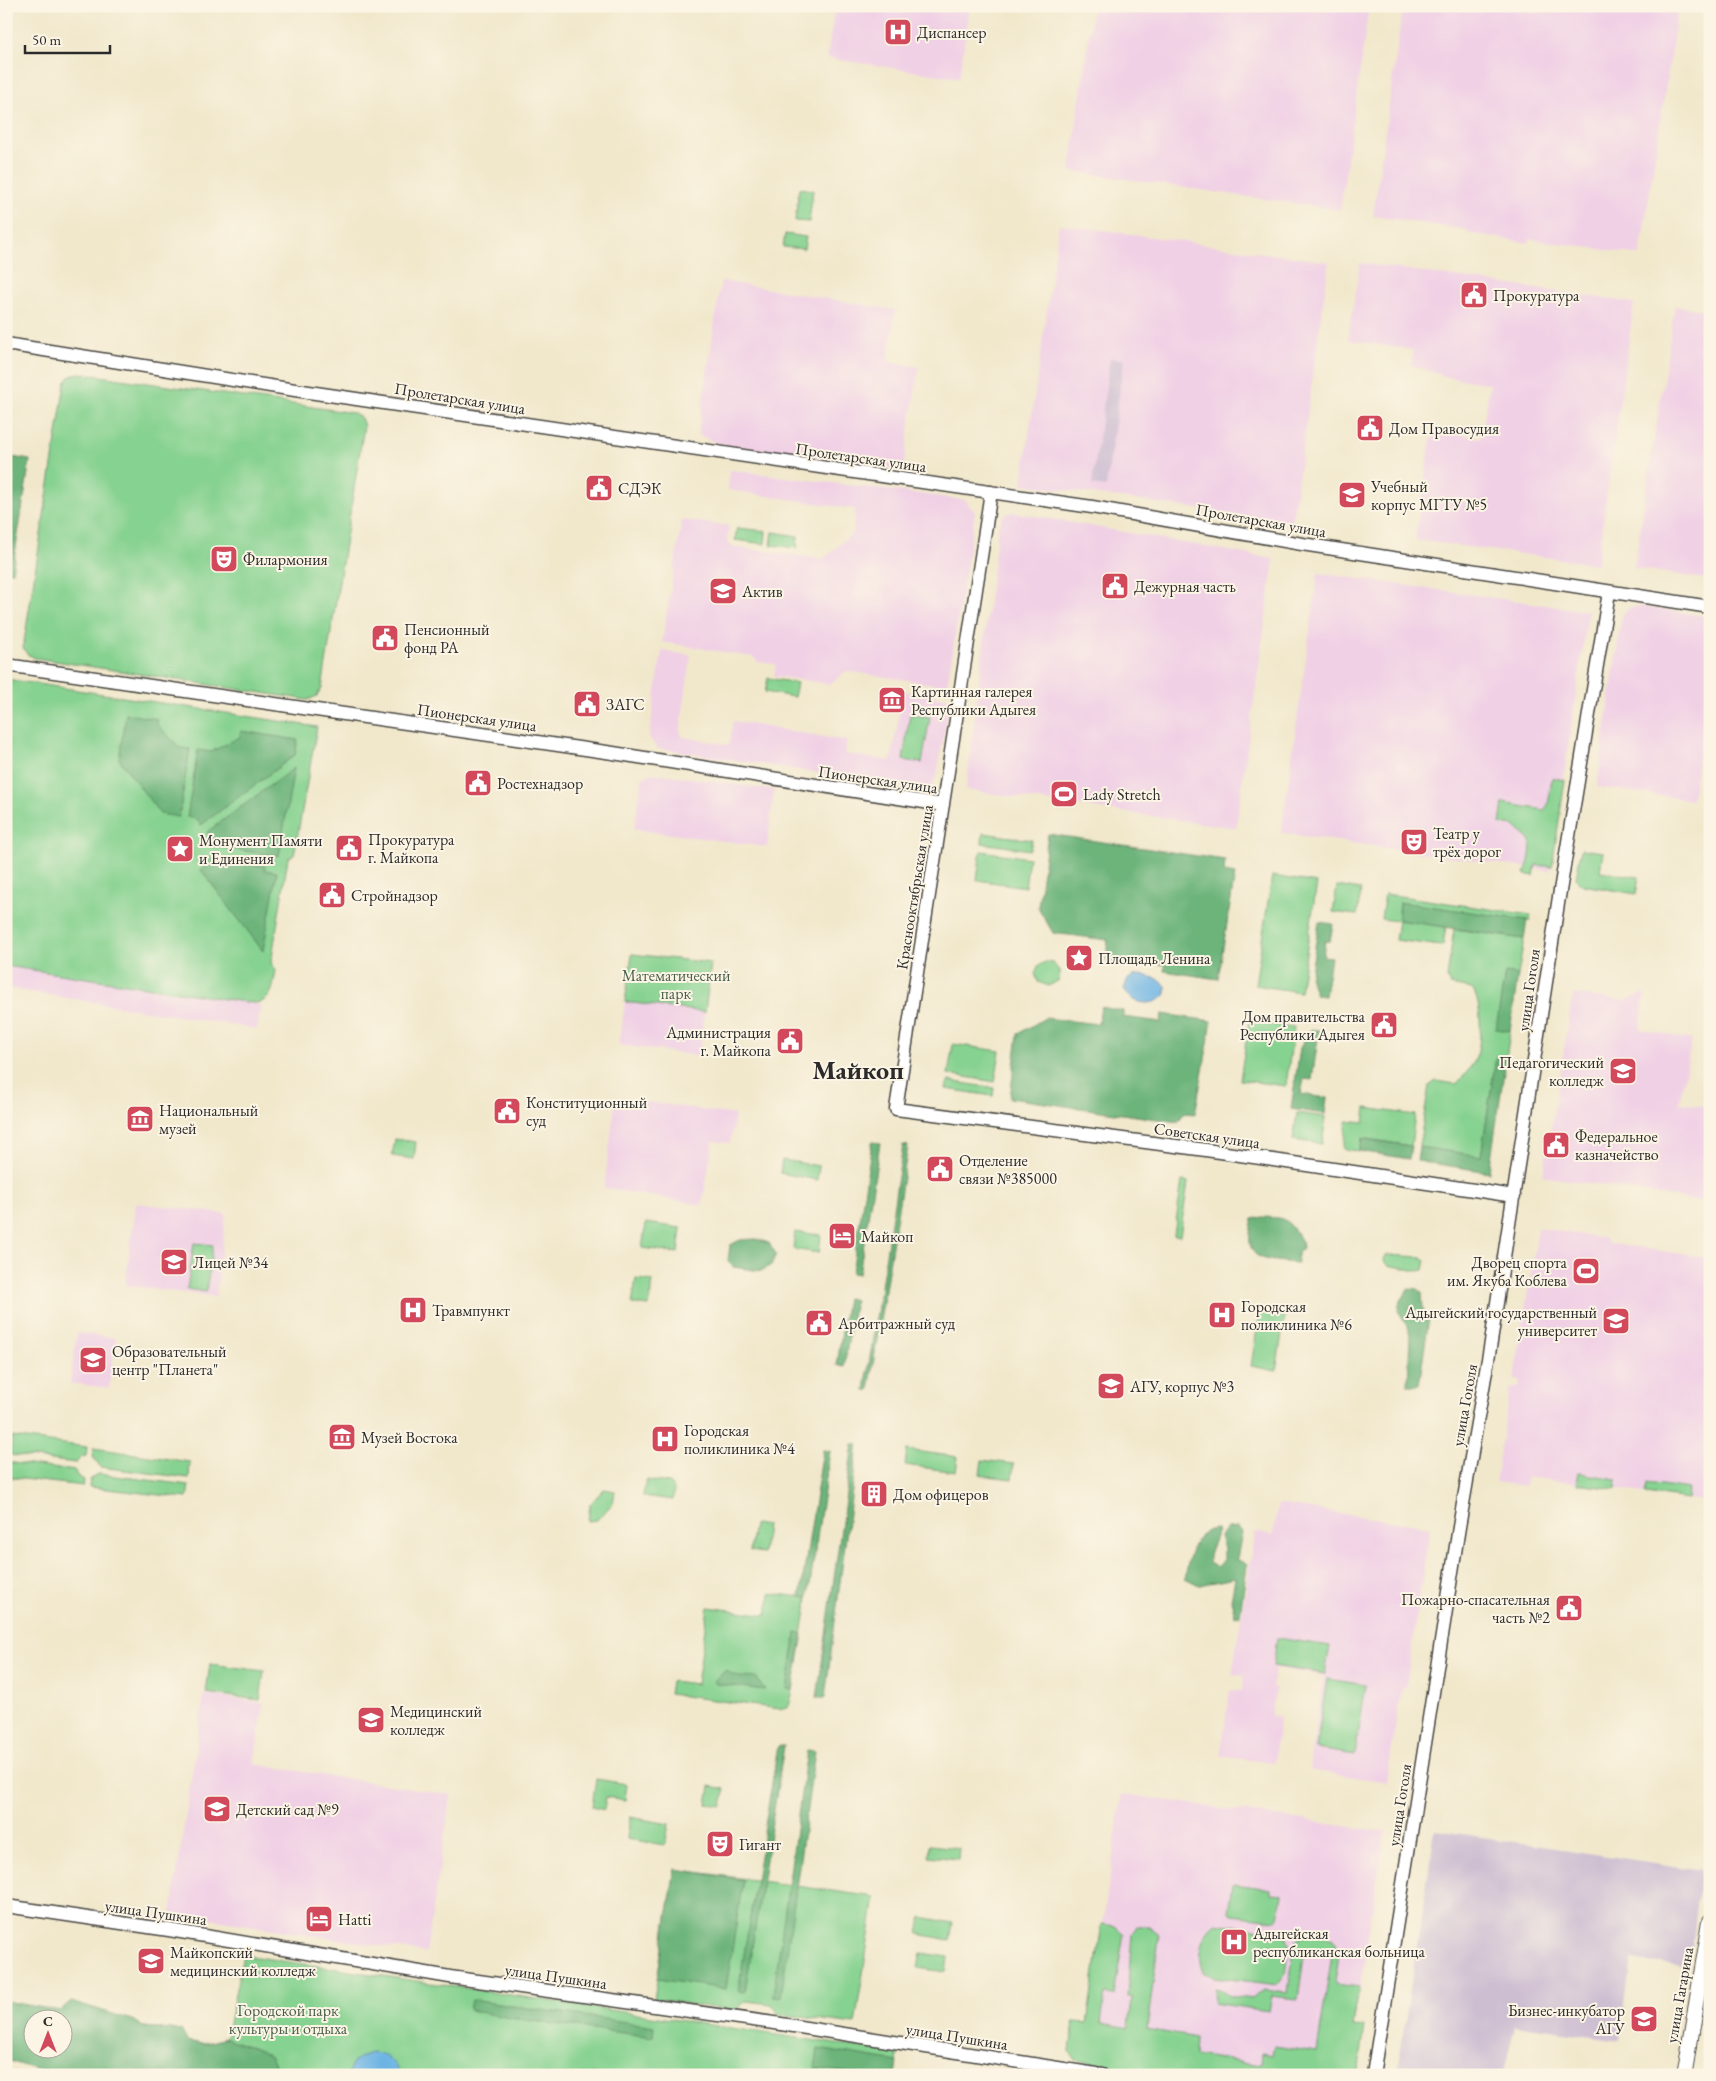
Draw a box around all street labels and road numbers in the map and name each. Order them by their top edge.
street label: Пролетарская улица [393,378,527,419]
street label: Пролетарская улица [794,438,928,477]
street label: Пролетарская улица [1194,499,1328,542]
street label: Пионерская улица [416,699,539,736]
street label: Пионерская улица [817,761,940,798]
street label: Краснооктябрьская улица [891,803,938,971]
street label: улица Гоголя [1512,947,1545,1033]
street label: Советская улица [1153,1118,1262,1153]
street label: улица Гоголя [1447,1362,1482,1448]
street label: улица Гоголя [1383,1762,1416,1848]
street label: улица Пушкина [104,1895,209,1930]
street label: улица Гагарина [1661,1945,1698,2045]
street label: улица Пушкина [504,1959,609,1994]
street label: улица Пушкина [905,2018,1010,2055]

